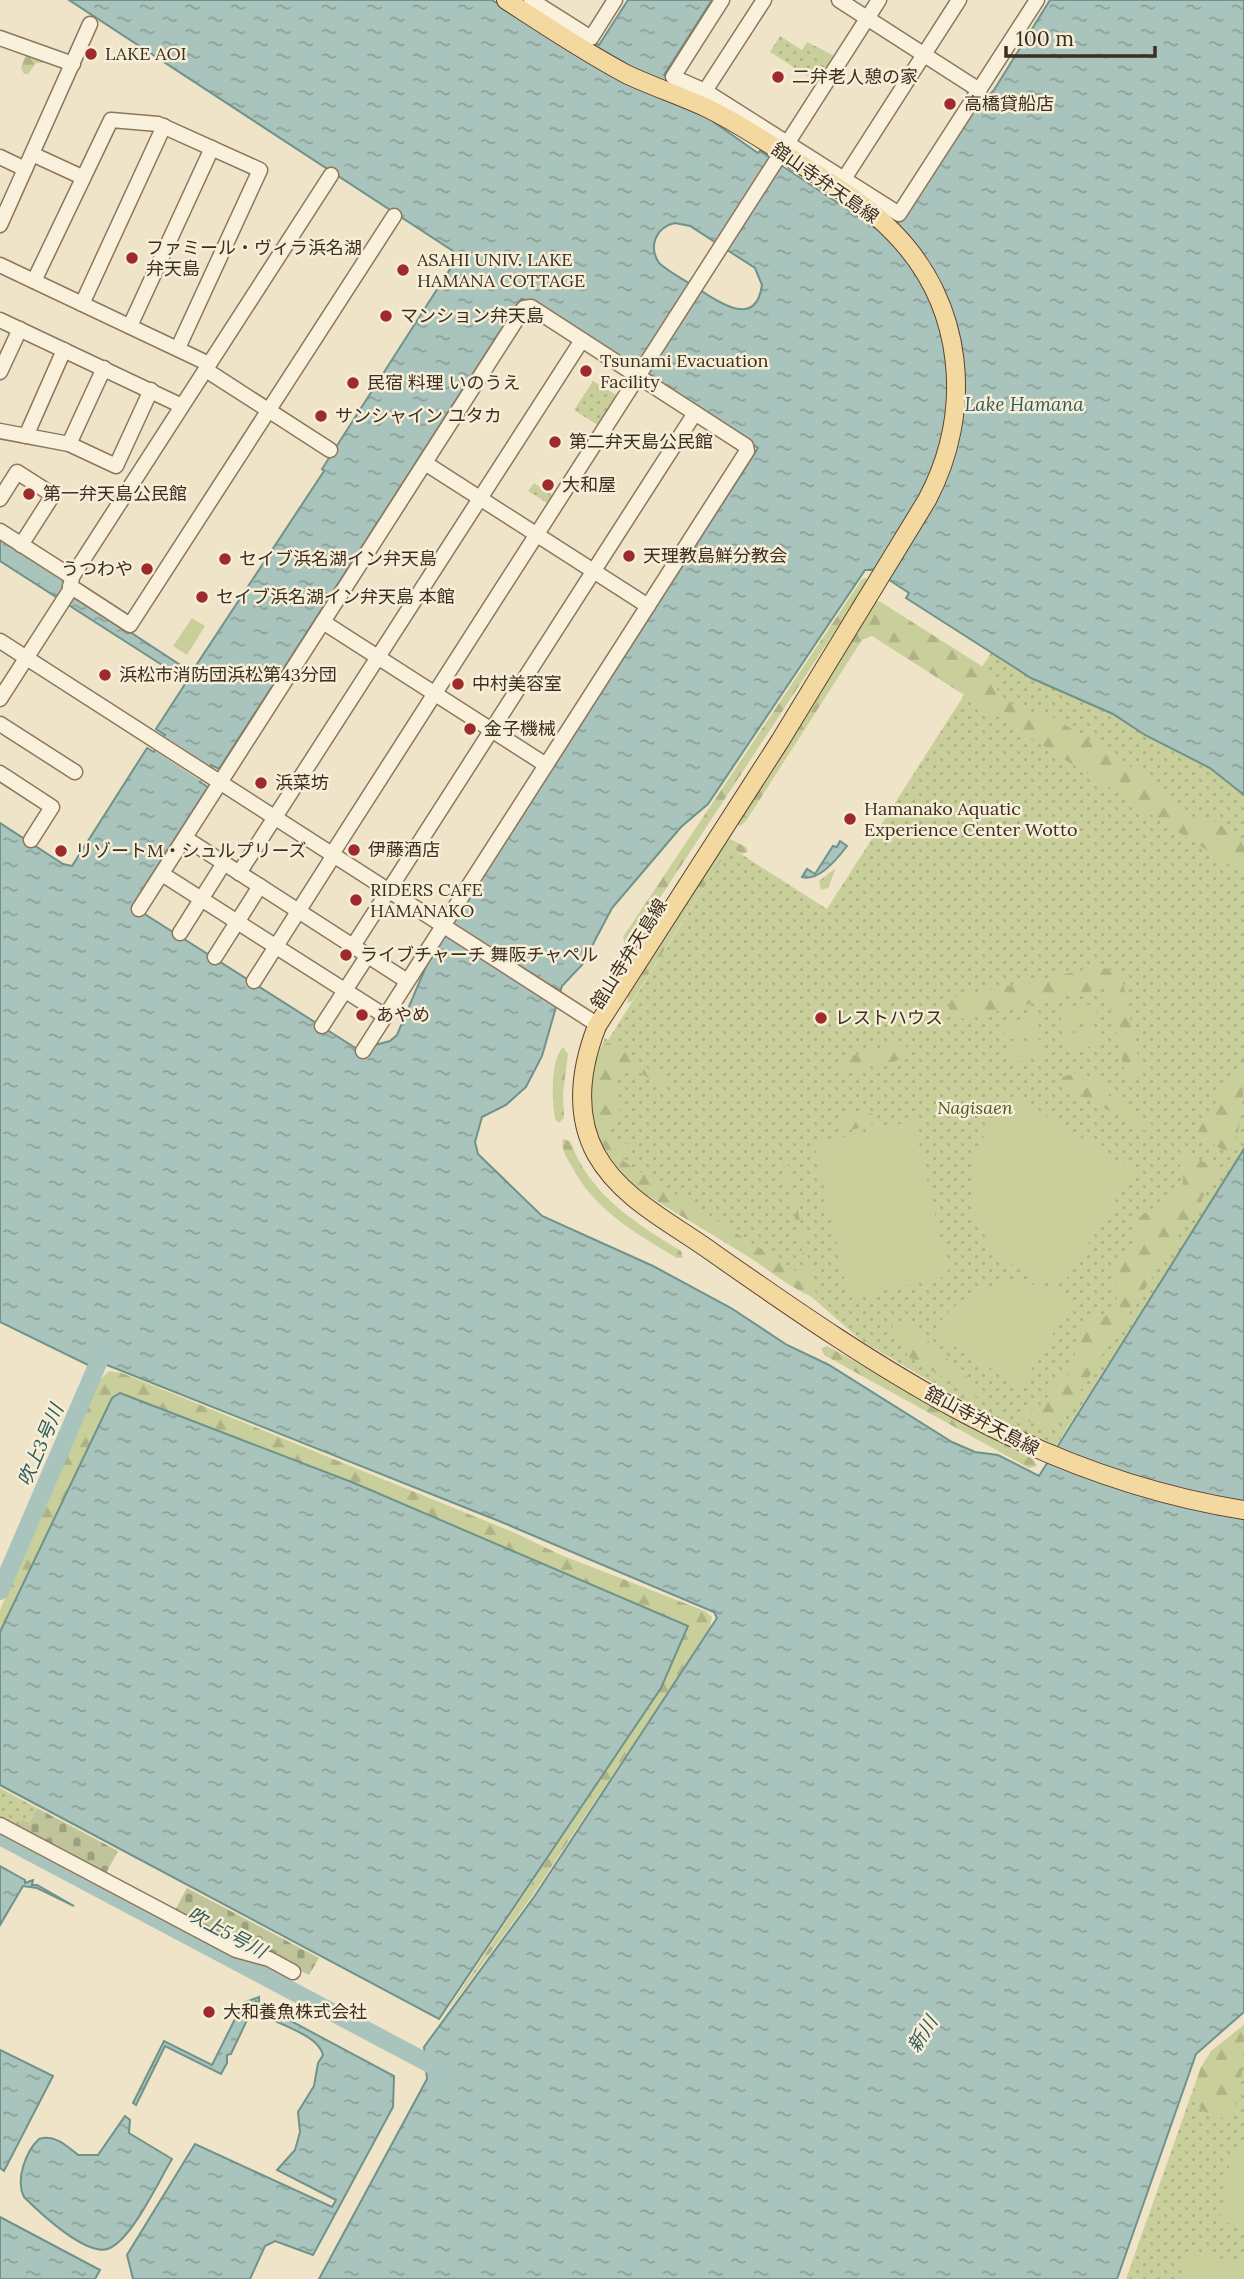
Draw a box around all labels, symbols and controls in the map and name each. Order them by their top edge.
scale bar [1006,14,1155,58]
text: 100 m [1016,25,1074,52]
place label: LAKE AOI [105,42,187,65]
marker: LAKE AOI [83,46,99,62]
place label: 二弁老人憩の家 [792,65,918,88]
marker: 二弁老人憩の家 [770,69,786,85]
place label: 高橋貸船店 [964,92,1054,115]
marker: 高橋貸船店 [942,96,958,112]
street label: 舘山寺弁天島線 [767,137,883,228]
place label: ファミール・ヴィラ浜名湖 弁天島 [146,236,362,280]
place label: ASAHI UNIV. LAKE HAMANA COTTAGE [416,248,585,292]
marker: ファミール・ヴィラ浜名湖 弁天島 [124,250,140,266]
marker: ASAHI UNIV. LAKE HAMANA COTTAGE [395,262,411,278]
place label: マンション弁天島 [400,304,544,327]
marker: マンション弁天島 [378,308,394,324]
place label: Tsunami Evacuation Facility [600,349,768,393]
marker: Tsunami Evacuation Facility [578,363,594,379]
place label: 民宿 料理 いのうえ [367,371,520,394]
marker: 民宿 料理 いのうえ [345,375,361,391]
water label: Lake Hamana [964,392,1084,416]
place label: サンシャイン ユタカ [335,404,502,427]
marker: サンシャイン ユタカ [313,408,329,424]
place label: 第二弁天島公民館 [569,430,713,453]
marker: 第二弁天島公民館 [547,434,563,450]
place label: 大和屋 [562,473,616,496]
marker: 大和屋 [540,477,556,493]
place label: 第一弁天島公民館 [43,482,187,505]
marker: 第一弁天島公民館 [21,486,37,502]
place label: 天理教島鮮分教会 [643,544,787,567]
place label: セイブ浜名湖イン弁天島 [239,547,437,570]
marker: 天理教島鮮分教会 [621,548,637,564]
marker: セイブ浜名湖イン弁天島 [217,551,233,567]
place label: うつわや [61,557,133,580]
marker: うつわや [139,561,155,577]
place label: セイブ浜名湖イン弁天島 本館 [216,585,455,608]
marker: セイブ浜名湖イン弁天島 本館 [194,589,210,605]
place label: 浜松市消防団浜松第43分団 [119,663,337,686]
marker: 浜松市消防団浜松第43分団 [97,667,113,683]
place label: 中村美容室 [472,672,562,695]
marker: 中村美容室 [450,676,466,692]
place label: 金子機械 [484,717,556,740]
marker: 金子機械 [462,721,478,737]
place label: 浜菜坊 [275,771,329,794]
marker: 浜菜坊 [253,775,269,791]
place label: Hamanako Aquatic Experience Center Wotto [864,797,1077,841]
marker: Hamanako Aquatic Experience Center Wotto [842,811,858,827]
place label: 伊藤酒店 [368,838,440,861]
place label: リゾートM・シュルプリーズ [75,839,307,862]
marker: 伊藤酒店 [346,842,362,858]
marker: リゾートM・シュルプリーズ [53,843,69,859]
place label: RIDERS CAFE HAMANAKO [370,878,483,922]
marker: RIDERS CAFE HAMANAKO [348,892,364,908]
street label: 舘山寺弁天島線 [585,894,672,1013]
place label: ライブチャーチ 舞阪チャペル [360,943,598,966]
marker: ライブチャーチ 舞阪チャペル [338,947,354,963]
place label: あやめ [376,1003,430,1026]
place label: レストハウス [835,1006,943,1029]
marker: あやめ [354,1007,370,1023]
marker: レストハウス [813,1010,829,1026]
park label: Nagisaen [937,1096,1013,1119]
street label: 舘山寺弁天島線 [921,1381,1043,1460]
water label: 吹上3号川 [12,1399,69,1489]
water label: 吹上5号川 [183,1901,272,1964]
place label: 大和養魚株式会社 [223,2000,367,2023]
marker: 大和養魚株式会社 [201,2004,217,2020]
water label: 新川 [902,2010,943,2056]

